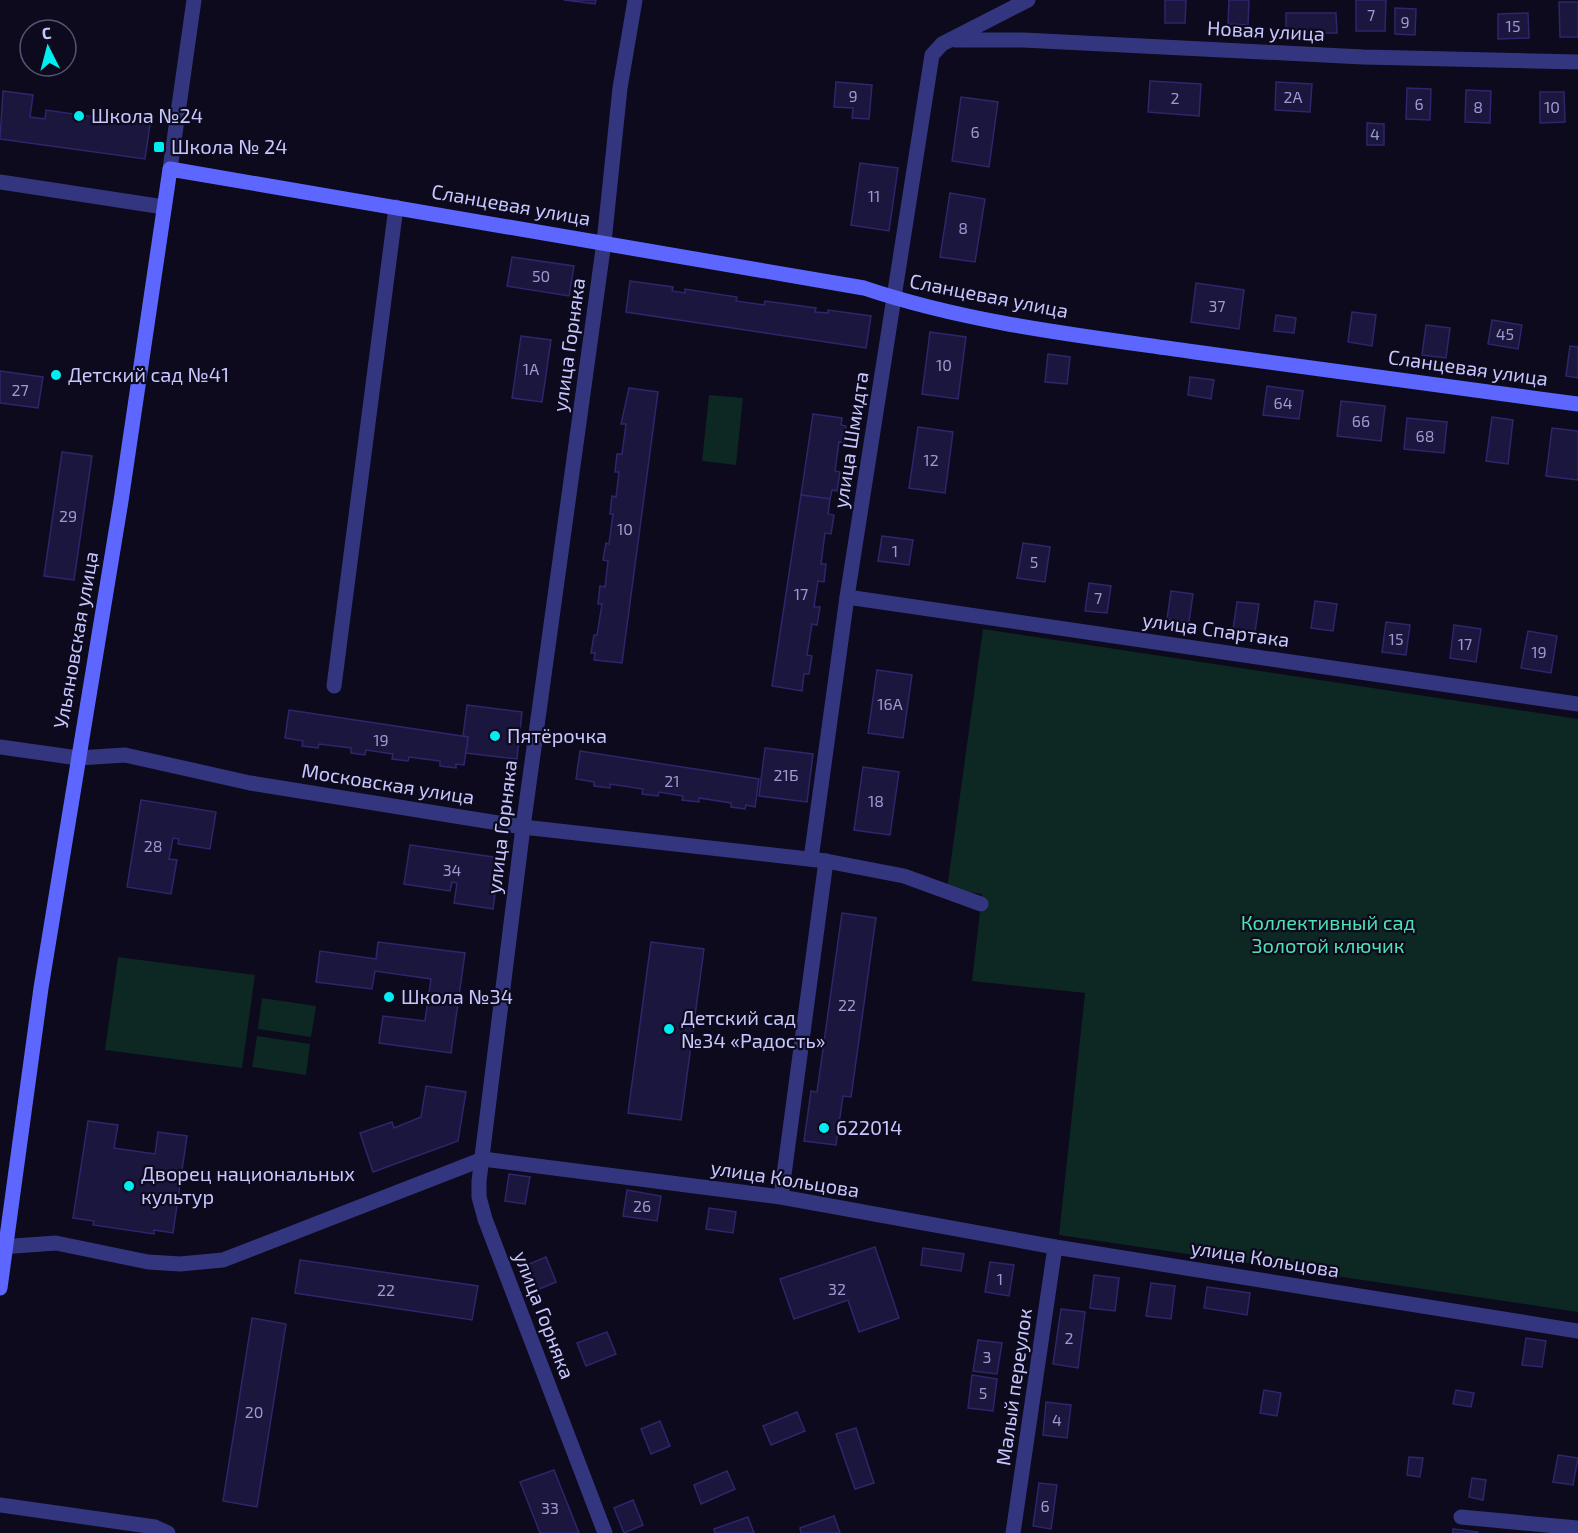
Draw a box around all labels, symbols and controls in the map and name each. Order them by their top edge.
house number: 7 [1367,5,1375,24]
house number: 9 [1400,12,1410,31]
street label: Новая улица [1206,15,1326,46]
house number: 15 [1506,16,1520,35]
north arrow [18,18,78,78]
text: С [41,23,52,43]
house number: 9 [848,86,858,105]
house number: 2А [1284,87,1303,106]
house number: 2 [1171,88,1180,107]
house number: 6 [1414,94,1424,113]
house number: 8 [1473,97,1483,116]
house number: 10 [1544,97,1560,116]
place label: Школа №24 [91,103,203,127]
marker: Школа №24 [72,109,86,123]
house number: 6 [970,122,980,141]
house number: 4 [1370,124,1380,143]
place label: Школа № 24 [171,134,288,158]
marker: Школа № 24 [152,140,166,154]
street label: Сланцевая улица [430,178,593,231]
house number: 11 [868,186,880,205]
house number: 8 [958,218,968,237]
house number: 50 [532,266,550,285]
street label: Сланцевая улица [908,268,1071,323]
street label: улица Горняка [547,276,590,413]
house number: 37 [1208,296,1226,315]
house number: 45 [1496,324,1514,343]
street label: Сланцевая улица [1386,344,1550,391]
house number: 10 [936,355,952,374]
house number: 1А [523,359,539,378]
place label: Детский сад №41 [68,362,229,386]
marker: Детский сад №41 [49,368,63,382]
street label: улица Шмидта [827,370,874,510]
house number: 27 [11,380,29,399]
house number: 64 [1274,393,1293,412]
house number: 66 [1352,411,1370,430]
house number: 68 [1416,426,1434,445]
house number: 12 [923,450,939,469]
house number: 29 [59,506,77,525]
house number: 10 [617,519,633,538]
house number: 1 [892,541,898,560]
street label: Ульяновская улица [48,550,103,730]
house number: 5 [1030,552,1038,571]
house number: 17 [794,584,808,603]
house number: 7 [1094,588,1102,607]
street label: улица Спартака [1141,607,1291,652]
house number: 15 [1389,629,1403,648]
house number: 17 [1458,634,1472,653]
house number: 19 [1531,642,1547,661]
house number: 16А [877,694,903,713]
place label: Пятёрочка [507,723,607,747]
marker: Пятёрочка [488,729,502,743]
house number: 19 [373,730,389,749]
street label: Московская улица [300,757,476,810]
street label: улица Горняка [481,758,522,895]
house number: 21Б [774,765,798,784]
house number: 21 [664,771,680,790]
house number: 18 [868,791,884,810]
house number: 28 [144,836,162,855]
house number: 34 [443,860,462,879]
park label: Коллективный сад Золотой ключик [1241,910,1415,957]
place label: Школа №34 [401,984,513,1008]
marker: Школа №34 [382,990,396,1004]
house number: 22 [838,995,856,1014]
place label: Детский сад №34 «Радость» [681,1005,826,1052]
marker: Детский сад №34 «Радость» [662,1022,676,1036]
place label: 622014 [836,1115,902,1139]
marker: 622014 [817,1121,831,1135]
street label: улица Кольцова [709,1154,861,1203]
place label: Дворец национальных культур [141,1161,355,1209]
marker: Дворец национальных культур [122,1179,136,1193]
house number: 26 [633,1196,651,1215]
street label: улица Кольцова [1189,1234,1341,1283]
street label: улица Горняка [509,1247,580,1382]
house number: 1 [997,1269,1003,1288]
house number: 32 [828,1279,846,1298]
house number: 22 [377,1280,395,1299]
street label: Малый переулок [990,1306,1037,1467]
house number: 2 [1065,1328,1074,1347]
house number: 3 [983,1347,991,1366]
house number: 5 [979,1383,987,1402]
house number: 20 [245,1402,263,1421]
house number: 4 [1052,1410,1062,1429]
house number: 6 [1040,1496,1050,1515]
house number: 33 [541,1498,559,1517]

